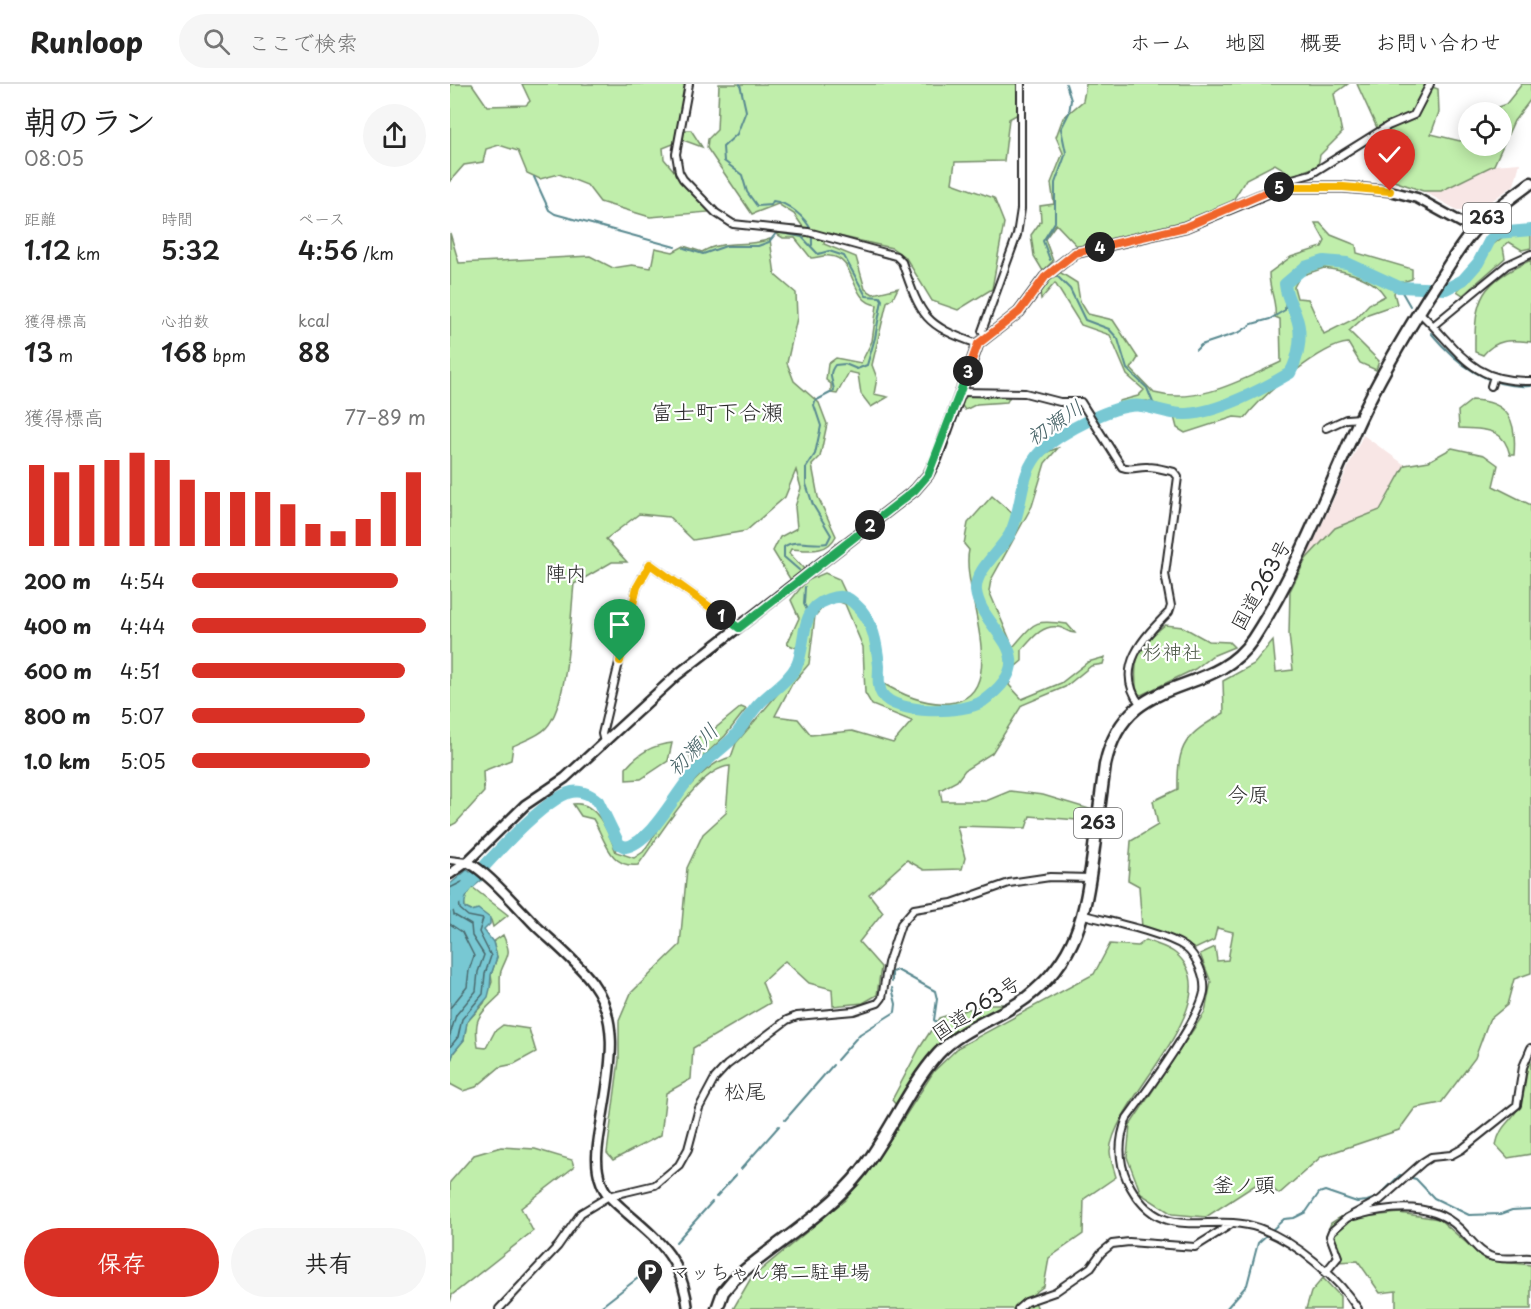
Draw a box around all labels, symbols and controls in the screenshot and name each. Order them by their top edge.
search box [179,14,599,68]
text: Runloop [30,20,143,63]
icon: search [200,25,233,58]
text: ここで検索 [248,25,358,58]
text: ホーム [1130,25,1192,57]
text: 地図 [1225,25,1267,57]
text: 概要 [1300,25,1342,57]
text: お問い合わせ [1375,25,1501,57]
text: 朝のラン [24,95,156,145]
map controls [1458,102,1512,156]
button: locate [1458,102,1512,156]
button: share [363,104,426,167]
pin [1364,129,1415,191]
icon: check [1373,138,1406,171]
text: 08:05 [24,143,84,173]
pin: 5 [1264,172,1294,202]
text: 5 [1274,175,1284,199]
road number: 263 [1463,203,1511,233]
text: 距離 [24,206,56,230]
text: 時間 [161,206,193,230]
text: ペース [298,206,345,230]
text: 1.12 [24,230,71,269]
text: 5:32 [161,230,220,269]
text: 4:56 [298,230,358,269]
pin: 4 [1085,232,1115,262]
text: 4 [1095,235,1105,259]
text: km [71,241,100,265]
text: /km [358,241,394,265]
text: 獲得標高 [24,308,88,332]
text: 心拍数 [161,308,209,332]
text: kcal [298,308,330,332]
text: 13 [24,332,53,371]
text: 168 [161,332,208,371]
text: 88 [298,332,331,371]
text: m [53,343,73,367]
text: bpm [208,343,246,367]
pin: 3 [953,356,983,386]
text: 3 [963,359,973,383]
water label: 初瀬川 [1019,390,1089,452]
district label: 富士町下合瀬 [651,394,783,427]
text: 獲得標高 [24,402,104,432]
text: 77–89 m [344,402,426,432]
pin: 2 [855,510,885,540]
text: 2 [864,513,876,537]
street label: 国道263号 [1223,533,1298,636]
district label: 陣内 [545,556,587,588]
text: 200 m [24,566,91,596]
text: 4:54 [120,566,165,596]
pin [594,599,645,661]
pin: 1 [706,600,736,630]
text: 1 [717,603,725,627]
icon: arrive [603,608,636,641]
text: 400 m [24,611,92,641]
text: 4:44 [120,611,165,641]
park label: 杉神社 [1142,636,1202,666]
text: 600 m [24,656,92,686]
text: 4:51 [120,656,160,686]
text: 800 m [24,701,91,731]
text: 5:07 [120,701,164,731]
water label: 初瀬川 [658,715,725,782]
text: 1.0 km [24,746,91,776]
text: 5:05 [120,746,166,776]
district label: 今原 [1227,777,1269,809]
road number: 263 [1074,808,1122,838]
street label: 国道263号 [925,967,1026,1047]
district label: 松尾 [724,1074,766,1106]
district label: 釜ノ頭 [1213,1167,1276,1199]
button: 保存 [24,1228,219,1297]
button: 共有 [231,1228,426,1297]
place label: マッちゃん第二駐車場 [670,1256,870,1286]
parking icon: マッちゃん第二駐車場 [635,1257,665,1295]

